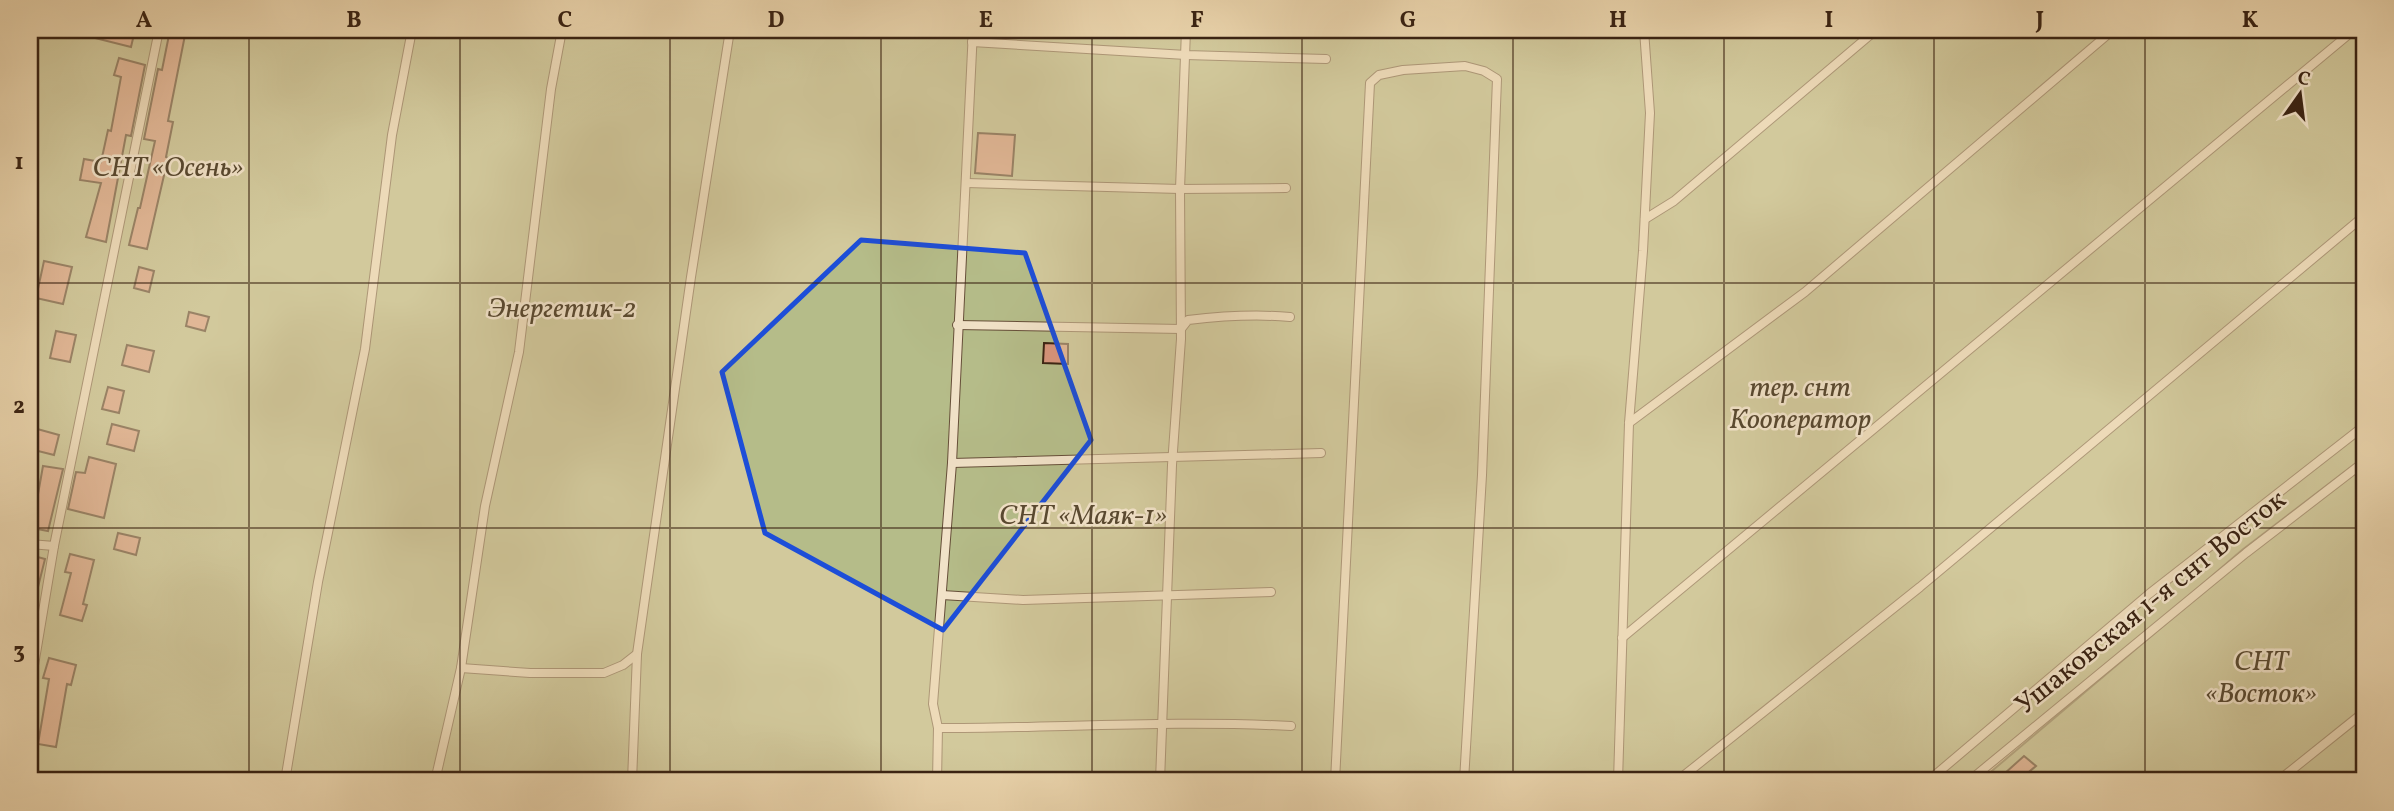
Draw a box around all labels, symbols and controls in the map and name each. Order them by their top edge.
text: A [136,5,152,37]
text: B [346,5,362,37]
text: C [558,5,572,37]
text: D [768,5,785,37]
text: E [979,5,993,37]
text: F [1190,5,1204,37]
text: G [1400,5,1416,37]
text: H [1609,5,1627,37]
text: I [1825,5,1833,37]
text: J [2035,5,2044,37]
text: K [2242,5,2259,37]
north arrow [2264,60,2334,130]
text: С [2295,65,2313,94]
text: 1 [14,147,24,179]
park label: СНТ «Осень» [93,149,243,188]
park label: Энергетик-2 [488,290,636,329]
park label: тер. снт Кооператор [1729,369,1871,440]
text: 2 [13,391,25,423]
street label: Ушаковская 1-я снт Восток [2007,481,2295,725]
park label: СНТ «Маяк-1» [999,497,1167,536]
text: 3 [13,636,25,668]
park label: СНТ «Восток» [2205,643,2317,714]

